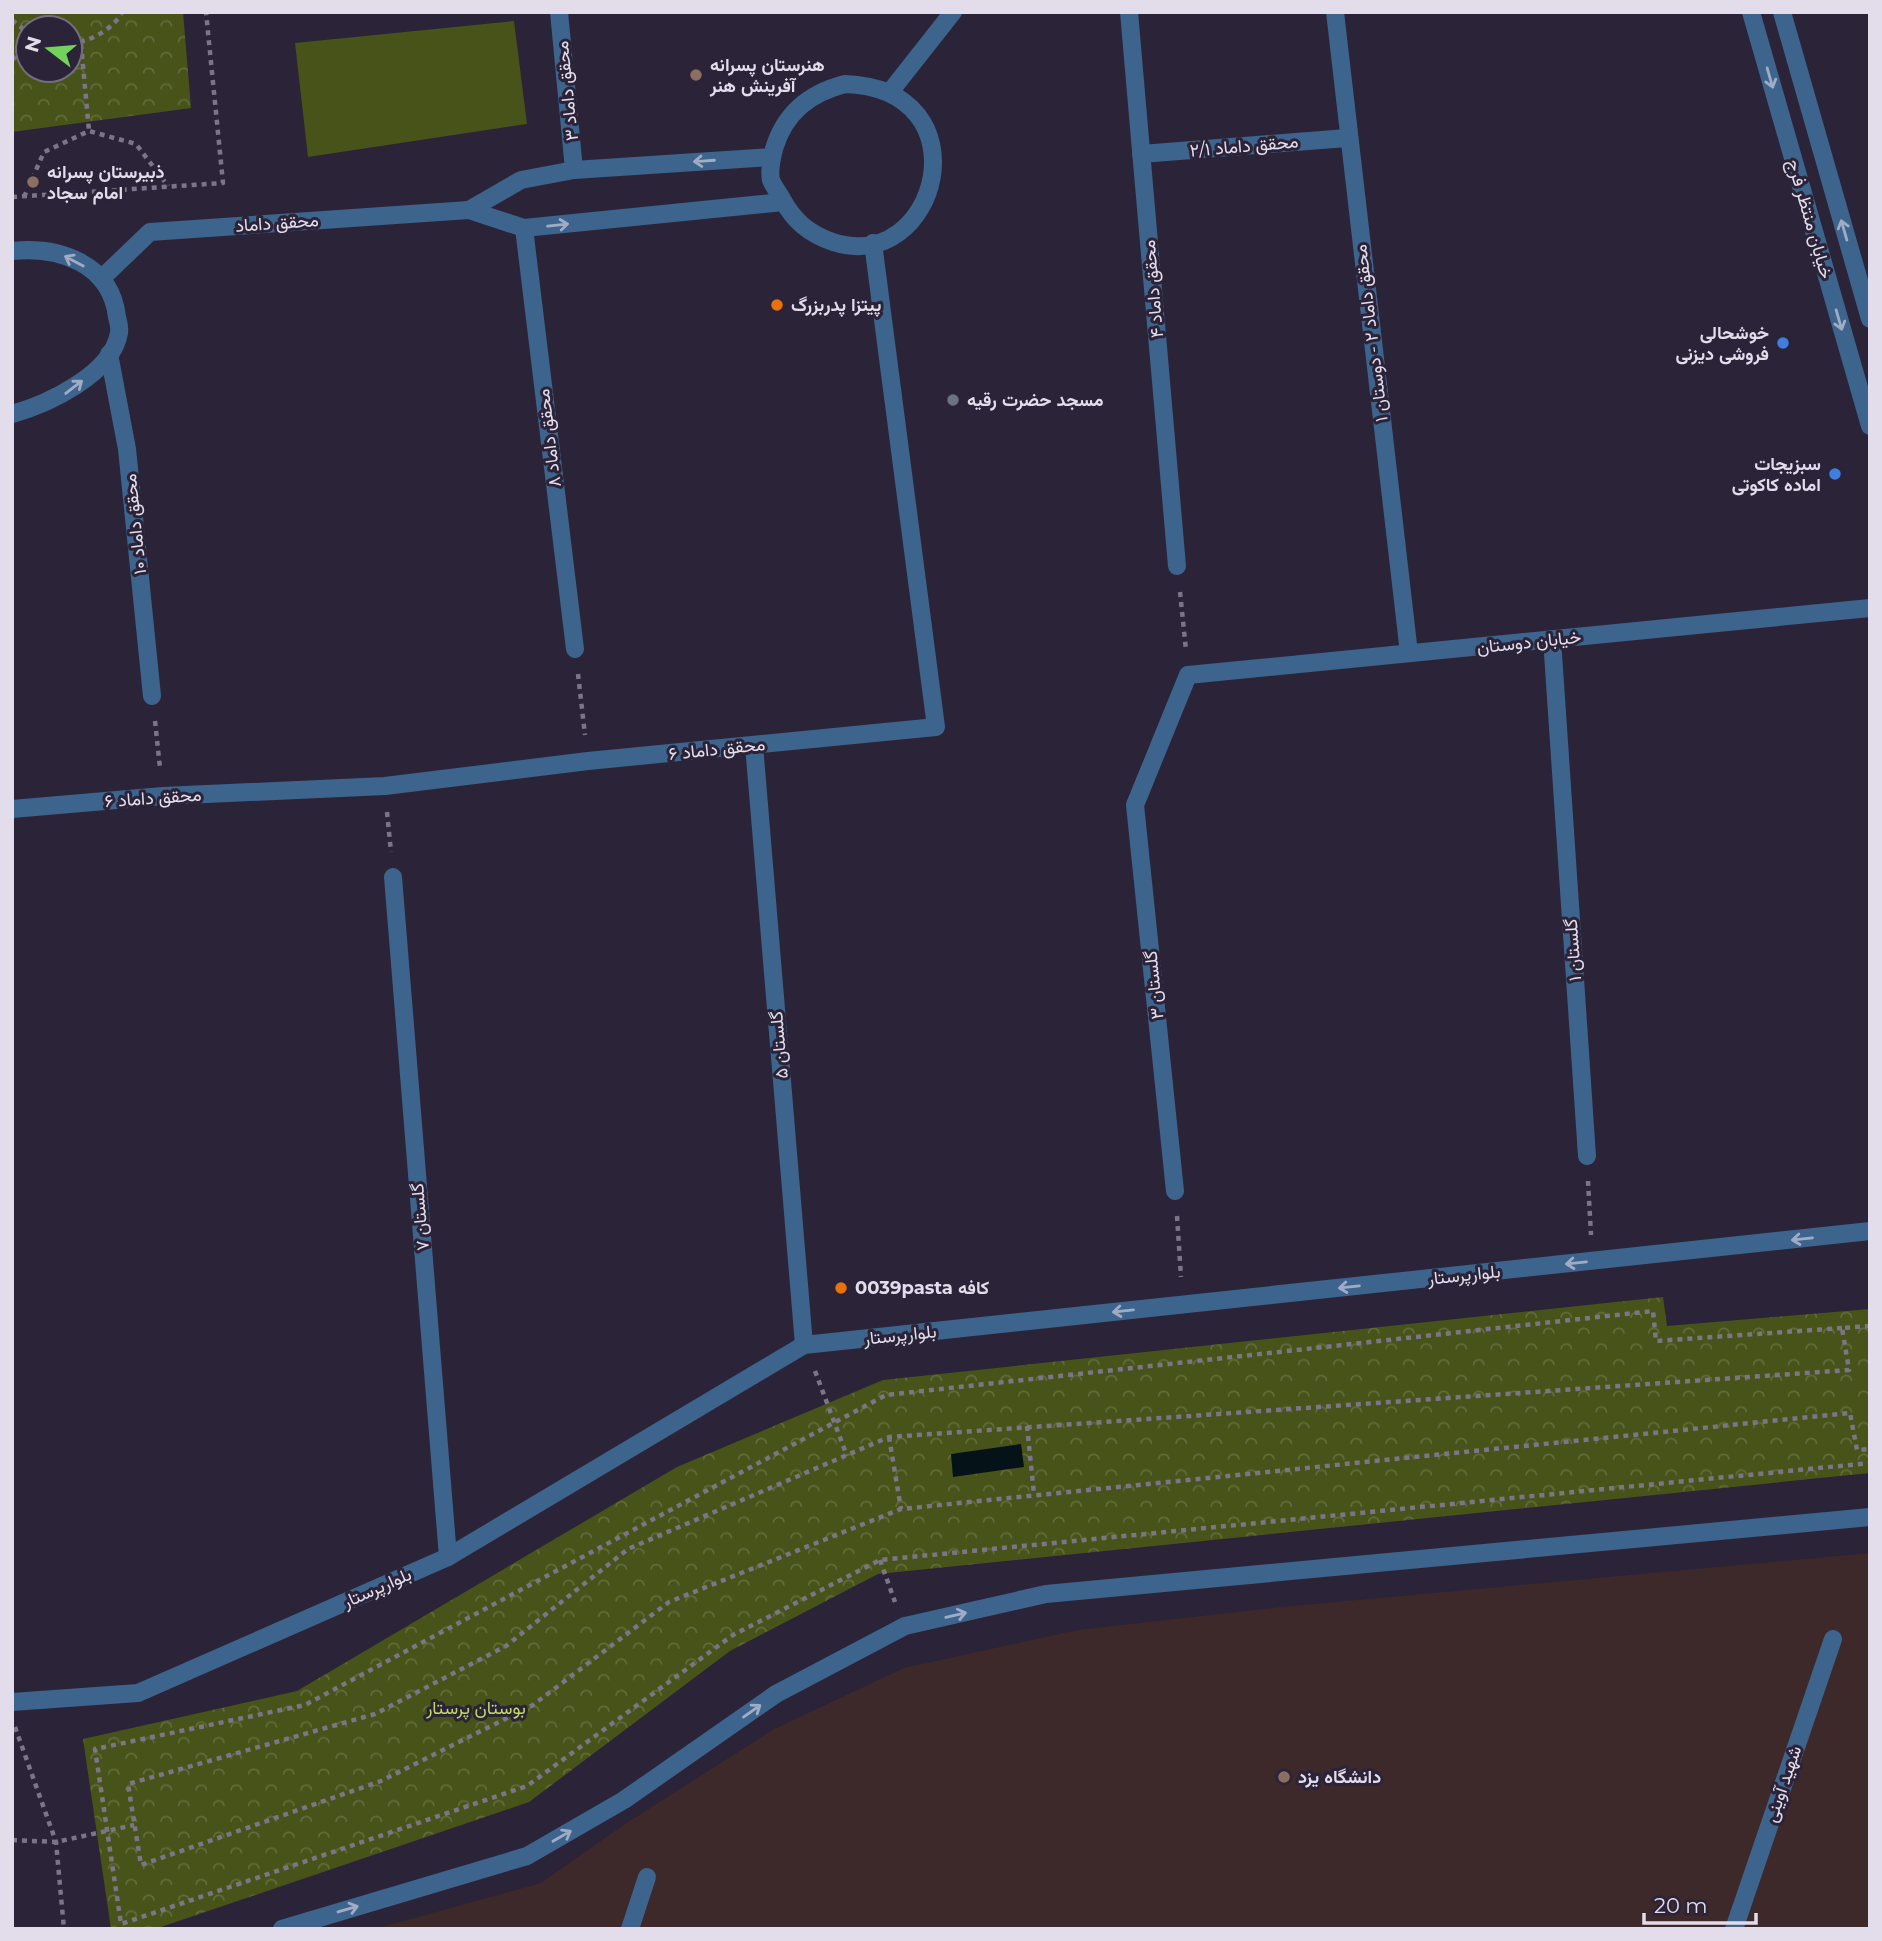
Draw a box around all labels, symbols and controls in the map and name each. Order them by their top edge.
north arrow [14,14,84,84]
text: N [20,34,46,55]
street label: محقق داماد ۳ [551,40,583,142]
place label: هنرستان پسرانه آفرینش هنر [709,54,825,97]
marker: هنرستان پسرانه آفرینش هنر [688,67,704,83]
one-way arrow [1764,67,1777,89]
street label: محقق داماد ۲/۱ [1189,130,1299,162]
one-way arrow [693,155,716,168]
street label: خیابان منتظر فرج [1781,157,1838,282]
place label: ذبیرستان پسرانه امام سجاد [47,161,165,205]
marker: ذبیرستان پسرانه امام سجاد [25,174,41,190]
street label: محقق داماد [235,209,319,237]
one-way arrow [547,218,569,231]
one-way arrow [1837,219,1850,241]
street label: محقق داماد ۴ [1138,239,1168,339]
street label: محقق داماد ۲ - دوستان ۱ [1349,243,1393,423]
one-way arrow [64,253,85,267]
place label: پیتزا پدربزرگ [791,294,881,317]
marker: پیتزا پدربزرگ [769,297,785,313]
one-way arrow [1834,309,1847,331]
place label: خوشحالی فروشی دیزنی [1676,322,1769,365]
marker: خوشحالی فروشی دیزنی [1775,335,1791,351]
one-way arrow [65,380,83,395]
street label: محقق داماد ۸ [532,388,566,488]
place label: مسجد حضرت رقیه [967,389,1104,411]
marker: مسجد حضرت رقیه [945,392,961,408]
place label: سبزیجات اماده کاکوتی [1732,453,1821,496]
marker: سبزیجات اماده کاکوتی [1827,466,1843,482]
street label: محقق داماد ۱۰ [119,473,151,575]
street label: خیابان دوستان [1476,626,1582,658]
street label: محقق داماد ۶ [668,733,766,765]
street label: محقق داماد ۶ [104,784,202,812]
street label: گلستان ۱ [1560,918,1586,982]
street label: گلستان ۳ [1139,949,1169,1021]
street label: گلستان ۵ [765,1010,793,1080]
street label: گلستان ۷ [406,1182,434,1252]
one-way arrow [1791,1232,1814,1245]
one-way arrow [1565,1256,1587,1269]
street label: بلوارپرستار [1426,1260,1502,1291]
place label: 0039pasta کافه [855,1277,989,1299]
marker: 0039pasta کافه [833,1280,849,1296]
one-way arrow [1339,1281,1361,1294]
one-way arrow [1112,1305,1135,1318]
street label: بلوارپرستار [862,1320,938,1351]
street label: بلوارپرستار [338,1563,415,1614]
one-way arrow [944,1607,967,1621]
park label: بوستان پرستار [425,1697,526,1720]
one-way arrow [742,1704,761,1718]
street label: شهید آوینی [1760,1743,1806,1825]
place label: دانشگاه یزد [1298,1766,1381,1788]
marker: دانشگاه یزد [1276,1769,1292,1785]
one-way arrow [551,1829,572,1842]
scale bar [1644,1882,1756,1926]
text: 20 m [1654,1893,1708,1918]
one-way arrow [336,1902,358,1915]

